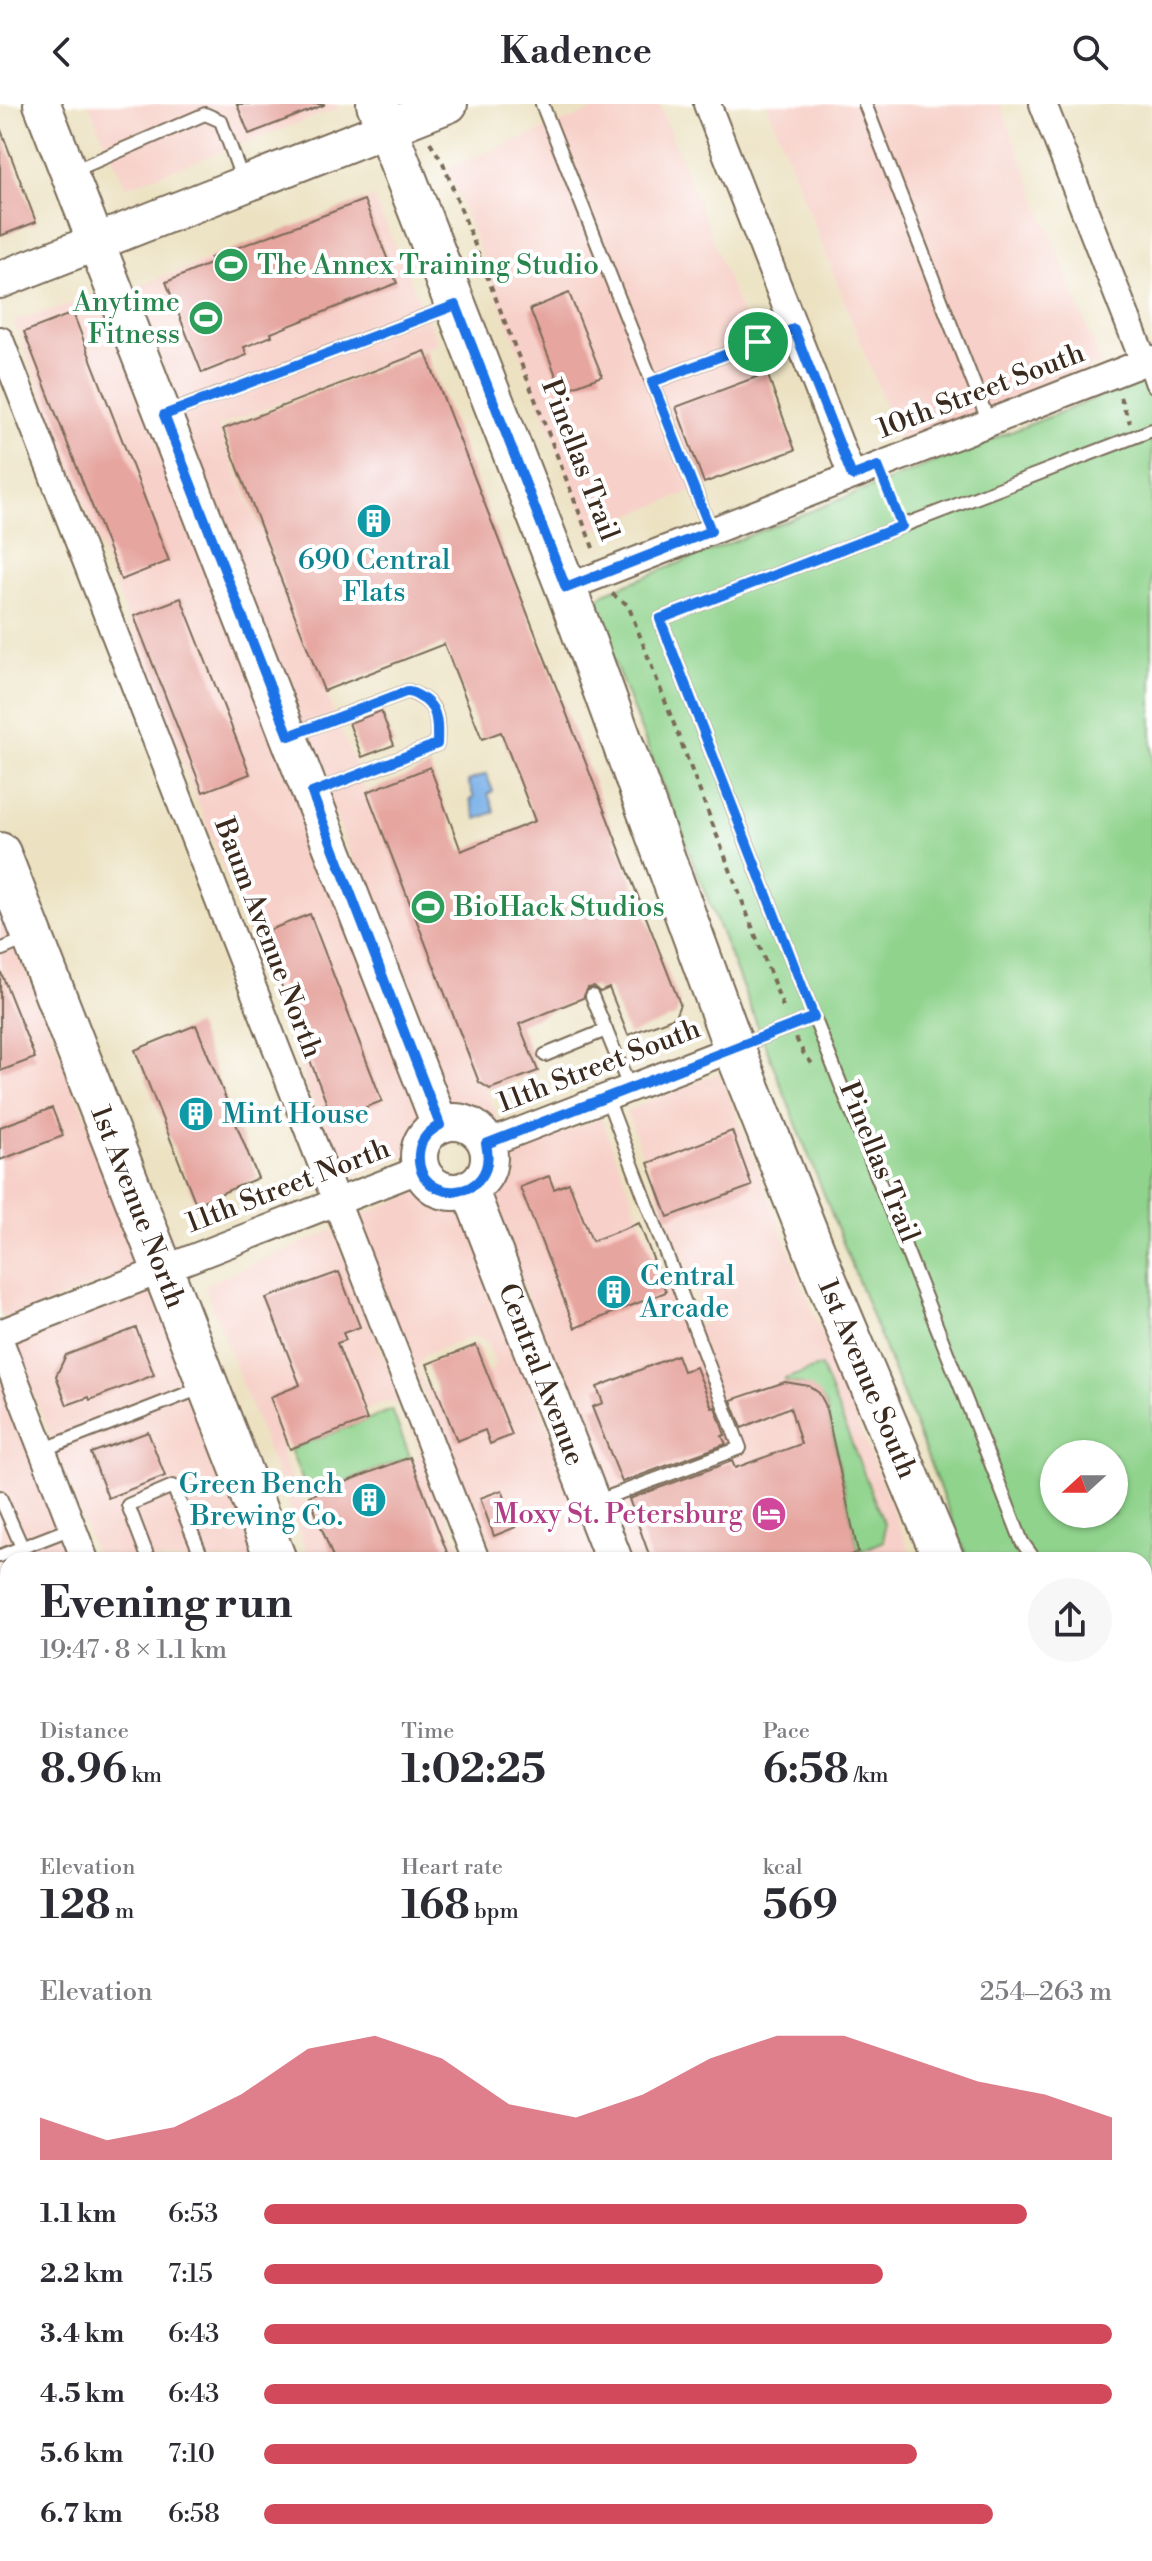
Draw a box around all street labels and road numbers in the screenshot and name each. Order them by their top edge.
street label: 10th Street South [873,335,1090,447]
street label: Pinellas Trail [533,374,627,546]
street label: Baum Avenue North [206,812,330,1063]
street label: 11th Street South [493,1011,706,1121]
street label: Pinellas Trail [831,1077,927,1247]
street label: 1st Avenue North [83,1101,194,1314]
street label: 11th Street North [181,1131,395,1241]
street label: 1st Avenue South [810,1274,925,1484]
street label: Central Avenue [490,1278,593,1470]

